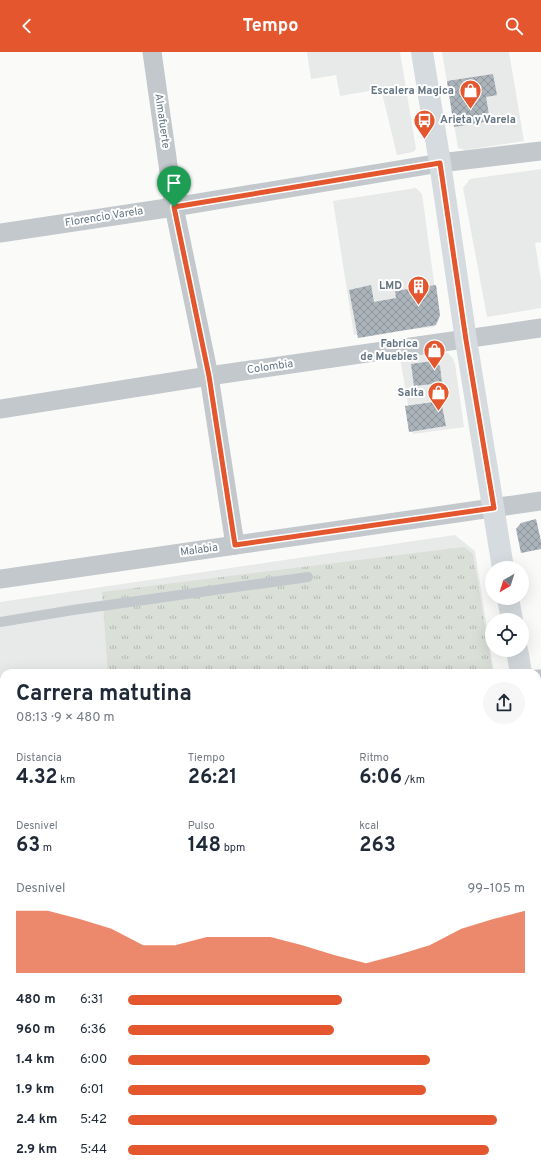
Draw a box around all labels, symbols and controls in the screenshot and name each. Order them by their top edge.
icon: back [16,15,38,37]
text: Tempo [243,15,298,38]
icon: search [503,15,525,37]
shop icon: Escalera Magica [457,78,483,111]
place label: Escalera Magica [371,84,454,98]
street label: Almafuerte [151,93,173,150]
bus stop icon: Arieta y Varela [411,107,437,140]
place label: Arieta y Varela [440,113,516,127]
pin [157,166,191,207]
icon: arrive [163,172,185,194]
street label: Florencio Varela [64,204,144,230]
building icon: LMD [405,273,431,306]
place label: LMD [379,279,402,293]
place label: Fabrica de Muebles [360,337,418,364]
shop icon: Fabrica de Muebles [421,337,447,370]
street label: Colombia [246,357,294,377]
shop icon: Salta [426,380,452,413]
place label: Salta [398,386,424,400]
street label: Malabia [179,540,219,560]
north arrow [485,561,529,605]
map controls [485,561,529,657]
button: locate [485,613,529,657]
text: Carrera matutina [16,681,192,708]
button: share [483,682,525,724]
text: 08:13 · 9 × 480 m [16,710,115,726]
text: Distancia [16,751,62,765]
text: Tiempo [188,751,225,765]
text: Ritmo [359,751,389,765]
text: 4.32 [16,765,58,791]
text: 26:21 [188,765,237,791]
text: 6:06 [359,765,402,791]
text: km [58,773,75,787]
text: /km [402,773,425,787]
text: Desnivel [16,819,58,833]
text: Pulso [188,819,215,833]
text: kcal [359,819,379,833]
text: 63 [16,833,40,859]
text: 148 [188,833,221,859]
text: 263 [359,833,396,859]
text: m [40,841,52,855]
text: bpm [221,841,245,855]
text: Desnivel [16,881,65,897]
text: 99–105 m [468,881,525,897]
text: 480 m [16,992,56,1008]
text: 6:31 [80,992,103,1008]
text: 960 m [16,1022,55,1038]
text: 6:36 [80,1022,106,1038]
text: 1.4 km [16,1052,55,1068]
text: 6:00 [80,1052,107,1068]
text: 1.9 km [16,1082,54,1098]
text: 6:01 [80,1082,104,1098]
text: 2.4 km [16,1112,57,1128]
text: 5:42 [80,1112,107,1128]
text: 2.9 km [16,1142,57,1158]
text: 5:44 [80,1142,107,1158]

